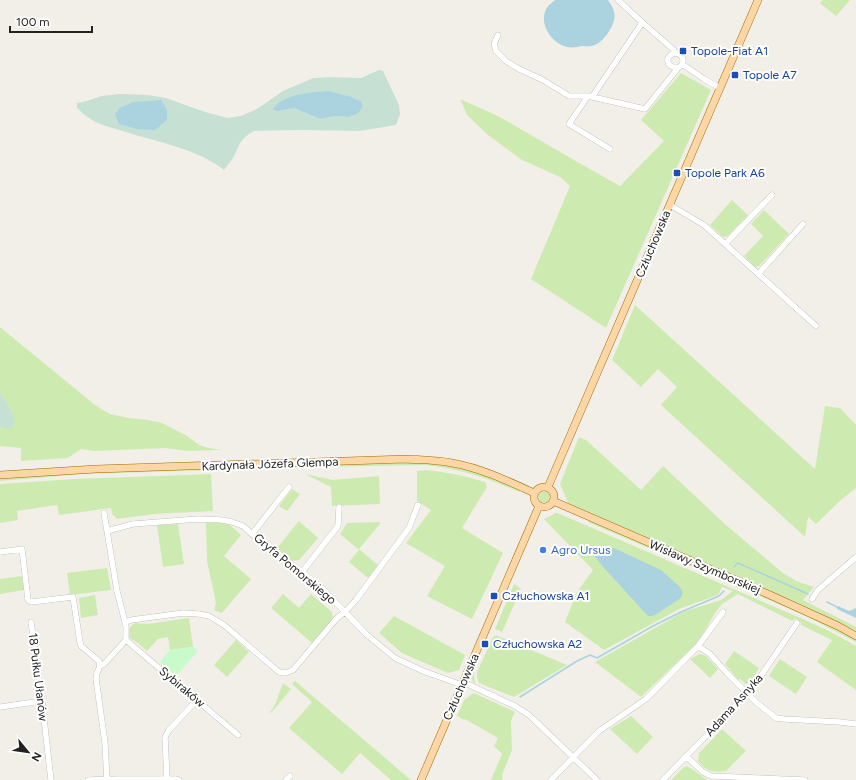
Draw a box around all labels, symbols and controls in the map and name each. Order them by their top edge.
scale bar [10,8,92,34]
text: 100 m [16,15,50,29]
place label: Topole-Fiat A1 [691,44,768,58]
marker: Topole-Fiat A1 [678,46,688,56]
place label: Topole A7 [743,68,797,82]
marker: Topole A7 [730,70,740,80]
place label: Topole Park A6 [685,166,765,180]
marker: Topole Park A6 [672,168,682,178]
street label: Człuchowska [633,208,673,280]
street label: Kardynała Józefa Glempa [201,455,339,473]
street label: Gryfa Pomorskiego [251,531,339,607]
street label: Wisławy Szymborskiej [647,537,763,597]
place label: Agro Ursus [551,543,611,557]
marker: Agro Ursus [538,545,548,555]
place label: Człuchowska A1 [502,589,589,603]
marker: Człuchowska A1 [489,591,499,601]
street label: 18 Pułku Ułanów [26,632,50,722]
place label: Człuchowska A2 [493,637,582,651]
marker: Człuchowska A2 [480,639,490,649]
street label: Człuchowska [440,652,482,722]
street label: Sybiraków [156,664,208,711]
street label: Adama Asnyka [702,671,766,739]
north arrow [8,732,48,772]
text: N [29,750,44,763]

